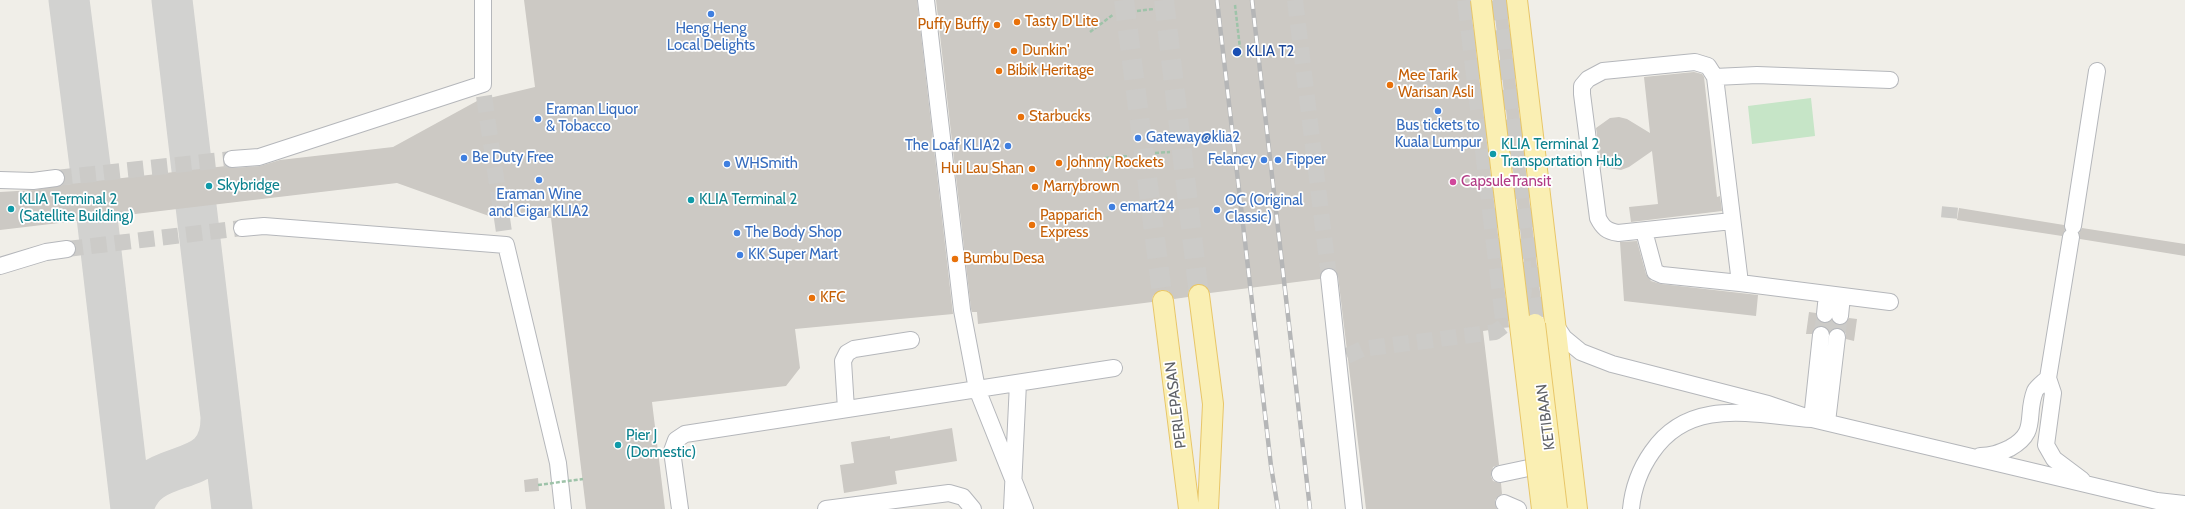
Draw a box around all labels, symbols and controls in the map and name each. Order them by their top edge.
marker: Heng Heng Local Delights [706,9,716,19]
place label: Tasty D'Lite [1025,13,1098,31]
place label: Puffy Buffy [918,16,989,34]
marker: Tasty D'Lite [1012,17,1022,27]
place label: Heng Heng Local Delights [667,20,755,55]
marker: Puffy Buffy [992,20,1002,30]
place label: Dunkin' [1022,42,1070,60]
place label: KLIA T2 [1246,43,1294,61]
marker: Dunkin' [1009,46,1019,56]
marker: KLIA T2 [1231,46,1243,58]
place label: Bibik Heritage [1007,62,1094,80]
marker: Bibik Heritage [994,66,1004,76]
place label: Mee Tarik Warisan Asli [1398,67,1474,102]
marker: Mee Tarik Warisan Asli [1385,80,1395,90]
place label: Eraman Liquor & Tobacco [546,101,638,136]
marker: Bus tickets to Kuala Lumpur [1433,106,1443,116]
place label: Starbucks [1029,108,1090,126]
marker: Starbucks [1016,112,1026,122]
marker: Eraman Liquor & Tobacco [533,114,543,124]
place label: Bus tickets to Kuala Lumpur [1395,117,1481,152]
place label: Gateway@klia2 [1146,129,1240,147]
marker: Gateway@klia2 [1133,133,1143,143]
place label: KLIA Terminal 2 Transportation Hub [1501,136,1622,171]
place label: The Loaf KLIA2 [905,137,1000,155]
marker: The Loaf KLIA2 [1003,141,1013,151]
place label: Be Duty Free [472,149,554,167]
marker: KLIA Terminal 2 Transportation Hub [1488,149,1498,159]
place label: Felancy [1208,151,1256,169]
place label: Fipper [1286,151,1326,169]
marker: Be Duty Free [459,153,469,163]
place label: Johnny Rockets [1067,154,1164,172]
place label: WHSmith [735,155,798,173]
marker: Felancy [1259,155,1269,165]
marker: Fipper [1273,155,1283,165]
marker: Johnny Rockets [1054,158,1064,168]
marker: WHSmith [722,159,732,169]
place label: Hui Lau Shan [941,160,1024,178]
marker: Hui Lau Shan [1027,164,1037,174]
place label: CapsuleTransit [1461,173,1551,191]
marker: Eraman Wine and Cigar KLIA2 [534,175,544,185]
place label: Skybridge [217,177,280,195]
marker: CapsuleTransit [1448,177,1458,187]
place label: Marrybrown [1043,178,1120,196]
marker: Skybridge [204,181,214,191]
marker: Marrybrown [1030,182,1040,192]
place label: Eraman Wine and Cigar KLIA2 [489,186,589,221]
place label: KLIA Terminal 2 (Satellite Building) [19,191,134,226]
place label: KLIA Terminal 2 [699,191,797,209]
place label: OC (Original Classic) [1225,192,1303,227]
marker: KLIA Terminal 2 [686,195,696,205]
place label: emart24 [1120,198,1174,216]
marker: emart24 [1107,202,1117,212]
marker: KLIA Terminal 2 (Satellite Building) [6,204,16,214]
marker: OC (Original Classic) [1212,205,1222,215]
place label: Papparich Express [1040,207,1102,242]
marker: Papparich Express [1027,220,1037,230]
place label: The Body Shop [745,224,842,242]
marker: The Body Shop [732,228,742,238]
place label: KK Super Mart [748,246,838,264]
marker: KK Super Mart [735,250,745,260]
place label: Bumbu Desa [963,250,1044,268]
marker: Bumbu Desa [950,254,960,264]
place label: KFC [820,289,845,307]
marker: KFC [807,293,817,303]
street label: PERLEPASAN [1162,360,1190,450]
street label: KETIBAAN [1533,383,1559,451]
place label: Pier J (Domestic) [626,427,696,462]
marker: Pier J (Domestic) [613,440,623,450]

